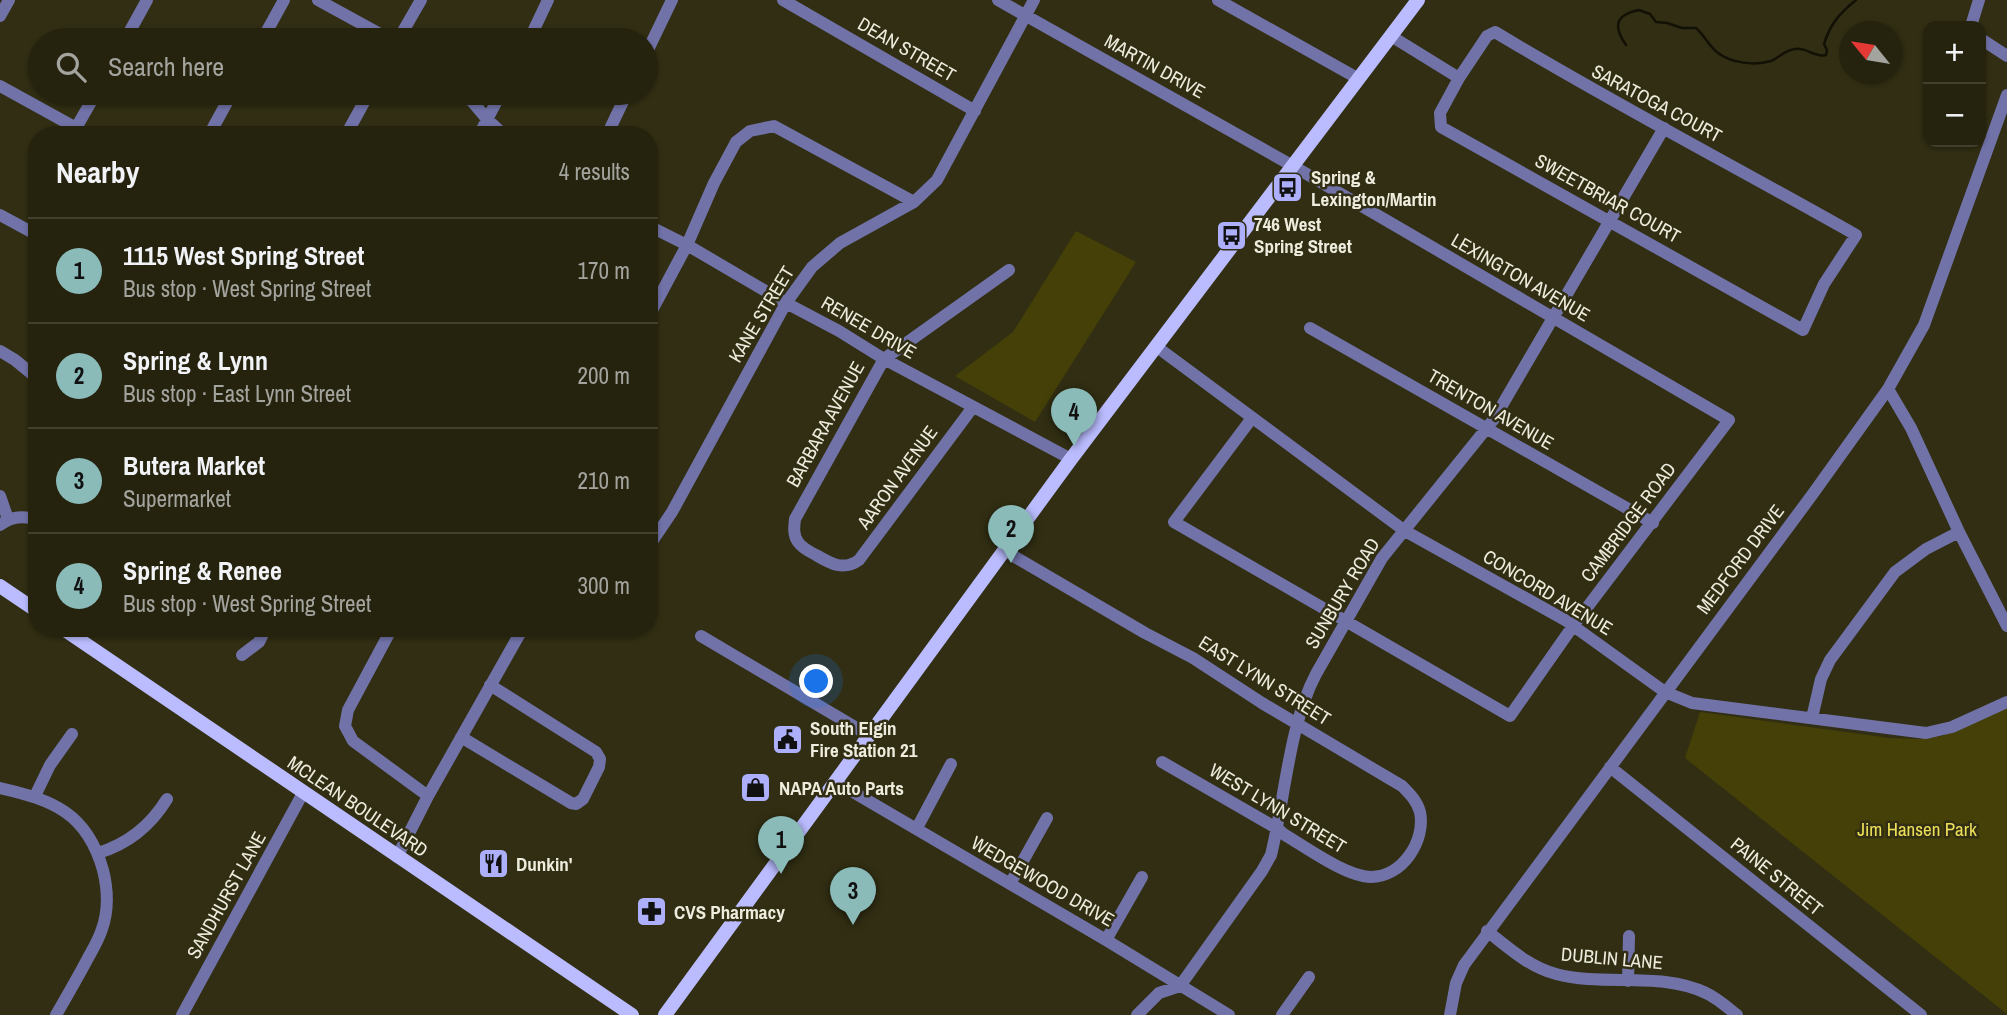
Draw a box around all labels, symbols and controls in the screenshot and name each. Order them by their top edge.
street label: DEAN STREET [853,10,961,88]
north arrow [1839,21,1902,84]
map controls [1923,21,1986,147]
button: + [1923,21,1986,84]
search box [28,28,658,105]
street label: MARTIN DRIVE [1100,28,1210,104]
icon: search [52,48,90,86]
text: Search here [108,49,224,84]
street label: SARATOGA COURT [1587,58,1727,148]
button: − [1923,84,1986,147]
street label: SWEETBRIAR COURT [1531,147,1686,249]
text: Nearby [56,152,139,192]
text: 4 results [559,156,630,187]
place label: Spring & Lexington/Martin [1311,164,1437,212]
bus stop icon: Spring & Lexington/Martin [1271,171,1305,205]
place label: 746 West Spring Street [1254,211,1352,259]
bus stop icon: 746 West Spring Street [1214,218,1248,252]
street label: LEXINGTON AVENUE [1447,227,1595,327]
text: 1115 West Spring Street [123,238,364,273]
text: 1 [74,255,84,286]
text: 170 m [578,255,630,286]
street label: KANE STREET [722,261,800,367]
text: Bus stop · West Spring Street [123,273,371,304]
street label: RENEE DRIVE [817,289,921,365]
text: Spring & Lynn [123,343,268,378]
street label: BARBARA AVENUE [780,356,870,492]
text: 2 [74,360,84,391]
text: 200 m [578,360,630,391]
street label: TRENTON AVENUE [1423,362,1559,456]
text: Bus stop · East Lynn Street [123,378,351,409]
pin: 4 [1051,388,1097,446]
street label: AARON AVENUE [850,420,943,535]
text: Butera Market [123,448,265,483]
street label: CAMBRIDGE ROAD [1574,457,1682,587]
text: 3 [74,465,84,496]
text: 210 m [578,465,630,496]
text: Supermarket [123,483,231,514]
street label: MEDFORD DRIVE [1690,499,1790,619]
pin: 2 [988,505,1034,563]
street label: SUNBURY ROAD [1299,533,1385,653]
street label: CONCORD AVENUE [1478,543,1618,641]
text: Spring & Renee [123,553,282,588]
text: 4 [74,570,84,601]
text: 300 m [578,570,630,601]
text: Bus stop · West Spring Street [123,588,371,619]
street label: EAST LYNN STREET [1194,629,1336,731]
your location [799,664,833,698]
place label: South Elgin Fire Station 21 [810,715,918,763]
public building icon: South Elgin Fire Station 21 [770,722,804,756]
street label: MCLEAN BOULEVARD [283,749,433,863]
street label: WEST LYNN STREET [1205,757,1352,859]
shop icon: NAPA Auto Parts [739,771,773,805]
place label: NAPA Auto Parts [779,775,904,801]
pin: 1 [758,816,804,874]
park label: Jim Hansen Park [1857,816,1977,842]
street label: SANDHURST LANE [180,827,272,963]
street label: WEDGEWOOD DRIVE [967,829,1119,933]
street label: PAINE STREET [1726,831,1829,921]
restaurant icon: Dunkin' [476,847,510,881]
place label: Dunkin' [516,851,573,877]
pin: 3 [830,867,876,925]
pharmacy icon: CVS Pharmacy [634,895,668,929]
place label: CVS Pharmacy [674,899,785,925]
street label: DUBLIN LANE [1560,941,1664,975]

